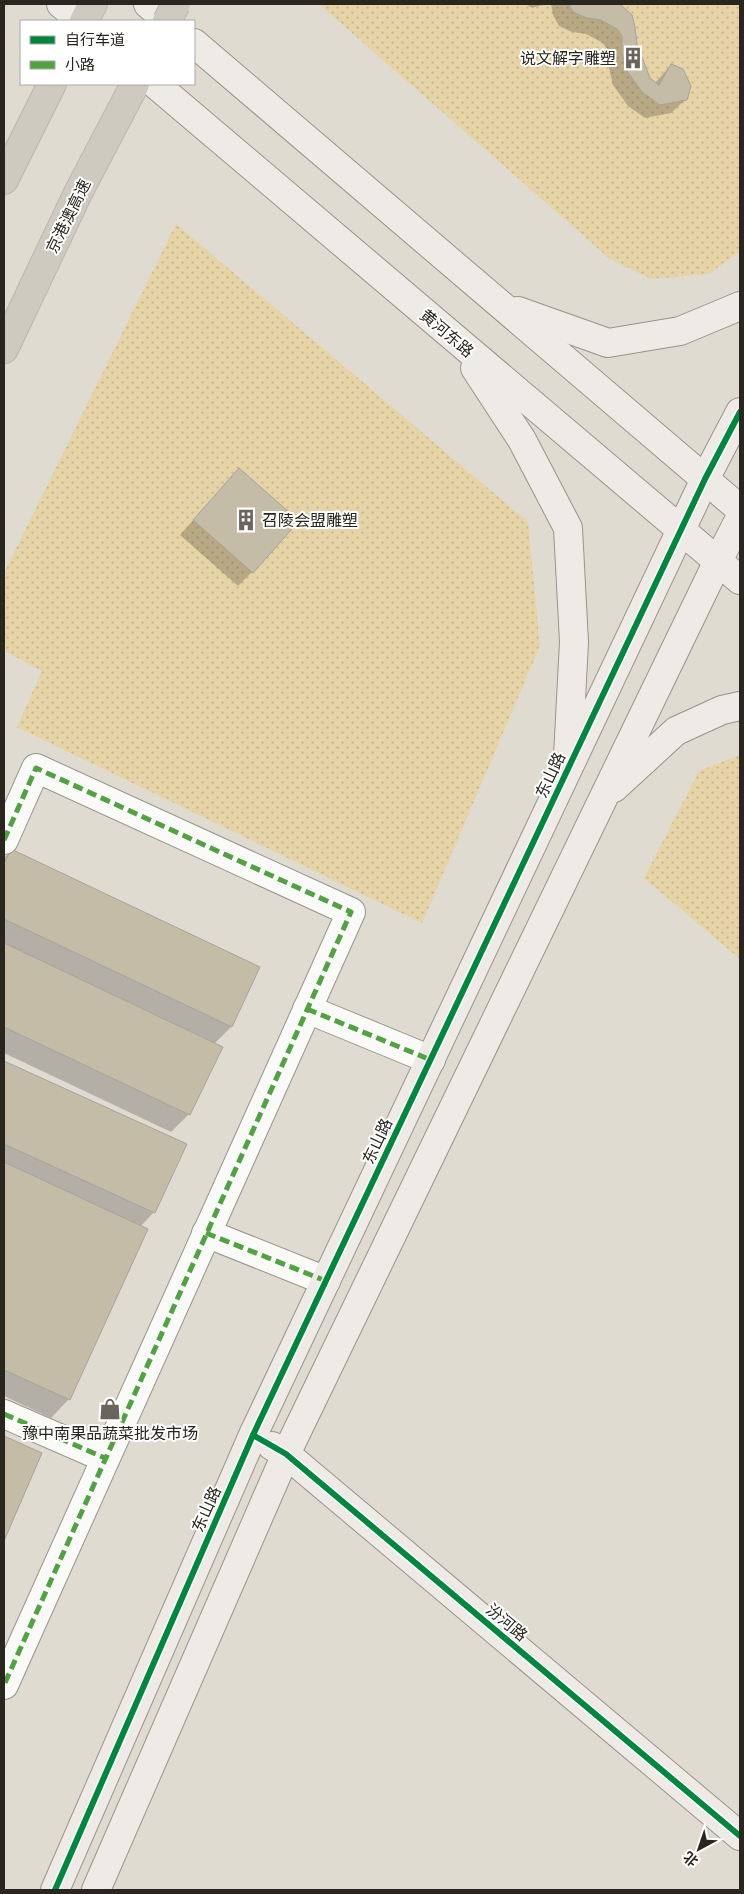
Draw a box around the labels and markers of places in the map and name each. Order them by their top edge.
building icon: 说文解字雕塑 [620,45,646,71]
place label: 说文解字雕塑 [520,49,616,68]
building icon: 召陵会盟雕塑 [233,507,259,533]
place label: 召陵会盟雕塑 [262,511,358,530]
shop icon: 豫中南果品蔬菜批发市场 [97,1396,123,1422]
place label: 豫中南果品蔬菜批发市场 [22,1424,198,1443]

